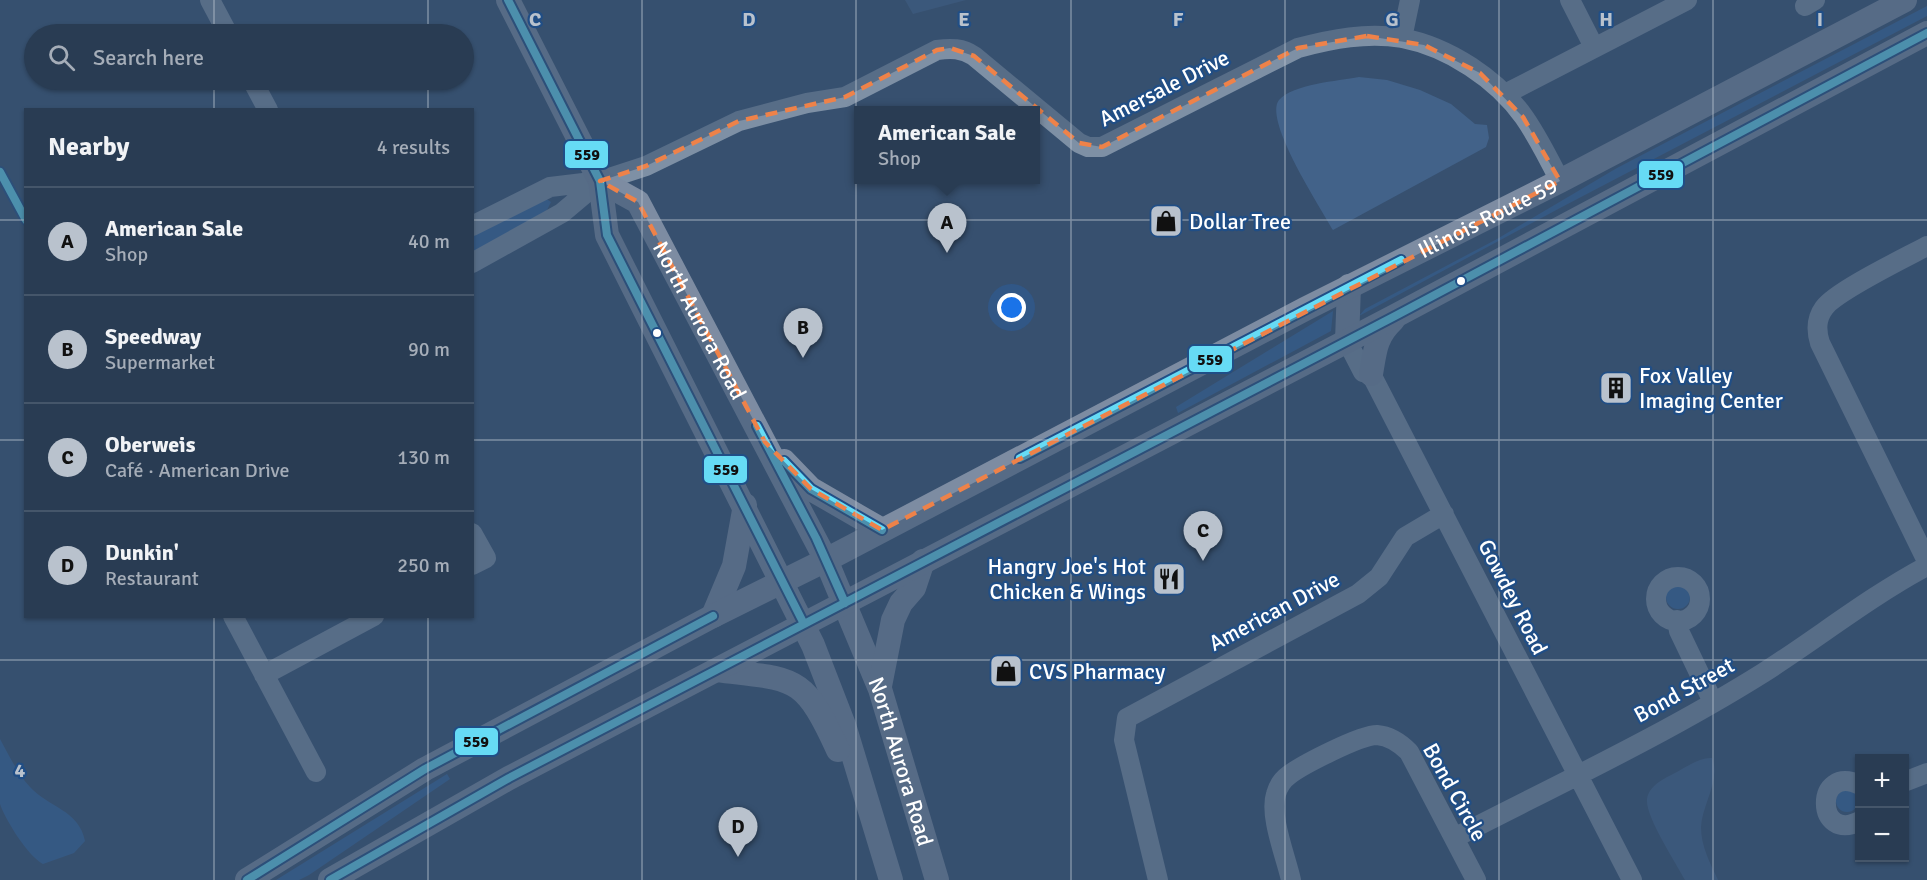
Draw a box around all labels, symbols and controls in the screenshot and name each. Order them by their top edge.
text: C [529,7,541,32]
text: D [742,7,756,32]
text: E [958,7,970,32]
text: F [1173,7,1184,32]
text: G [1385,7,1399,32]
text: H [1599,7,1613,32]
text: I [1817,7,1823,32]
search box [24,24,474,90]
icon: search [45,41,78,74]
text: Search here [93,44,204,71]
street label: Amersale Drive [1095,44,1233,132]
popup [854,106,1040,184]
text: American Sale [878,119,1016,146]
text: Nearby [48,131,129,163]
text: 4 results [377,135,450,160]
line badge: 559 [564,140,609,169]
text: 559 [574,145,600,165]
text: Shop [878,146,921,171]
line badge: 559 [1638,160,1684,189]
text: 559 [1648,165,1674,185]
street label: Illinois Route 59 [1413,171,1562,264]
shop icon: Dollar Tree [1148,203,1184,239]
pin: A [928,204,966,253]
place label: Dollar Tree [1189,208,1291,235]
text: American Sale [105,215,243,242]
text: A [61,229,74,254]
text: 40 m [408,229,450,254]
street label: North Aurora Road [647,237,753,404]
text: Shop [105,242,148,267]
unlabelled marker [1455,275,1467,287]
your location [997,293,1026,322]
pin: B [784,308,822,358]
text: Speedway [105,323,201,350]
unlabelled marker [651,327,663,339]
text: B [61,337,74,362]
text: 90 m [408,337,450,362]
line badge: 559 [1188,345,1233,373]
text: Supermarket [105,350,215,375]
text: 559 [1197,350,1223,370]
place label: Fox Valley Imaging Center [1639,362,1783,414]
building icon: Fox Valley Imaging Center [1598,370,1634,406]
text: Oberweis [105,431,195,458]
text: C [61,445,74,470]
text: 130 m [397,445,450,470]
line badge: 559 [703,455,748,484]
text: Café · American Drive [105,458,289,483]
text: 559 [713,460,739,480]
pin: C [1184,512,1222,561]
street label: Gowdey Road [1472,535,1554,659]
text: Dunkin' [105,539,179,566]
text: D [61,553,74,578]
text: 250 m [397,553,450,578]
place label: Hangry Joe's Hot Chicken & Wings [988,553,1146,605]
restaurant icon: Hangry Joe's Hot Chicken & Wings [1151,561,1187,597]
street label: American Drive [1204,565,1344,657]
text: Restaurant [105,566,199,591]
street label: Bond Street [1629,651,1739,729]
shop icon: CVS Pharmacy [988,653,1024,689]
place label: CVS Pharmacy [1029,658,1166,685]
street label: North Aurora Road [863,673,940,849]
line badge: 559 [454,727,499,756]
text: 559 [463,732,489,752]
street label: Bond Circle [1417,738,1493,846]
map controls [1855,754,1909,862]
button: + [1855,754,1909,808]
text: 4 [15,758,26,783]
pin: D [718,808,758,857]
button: − [1855,808,1909,862]

